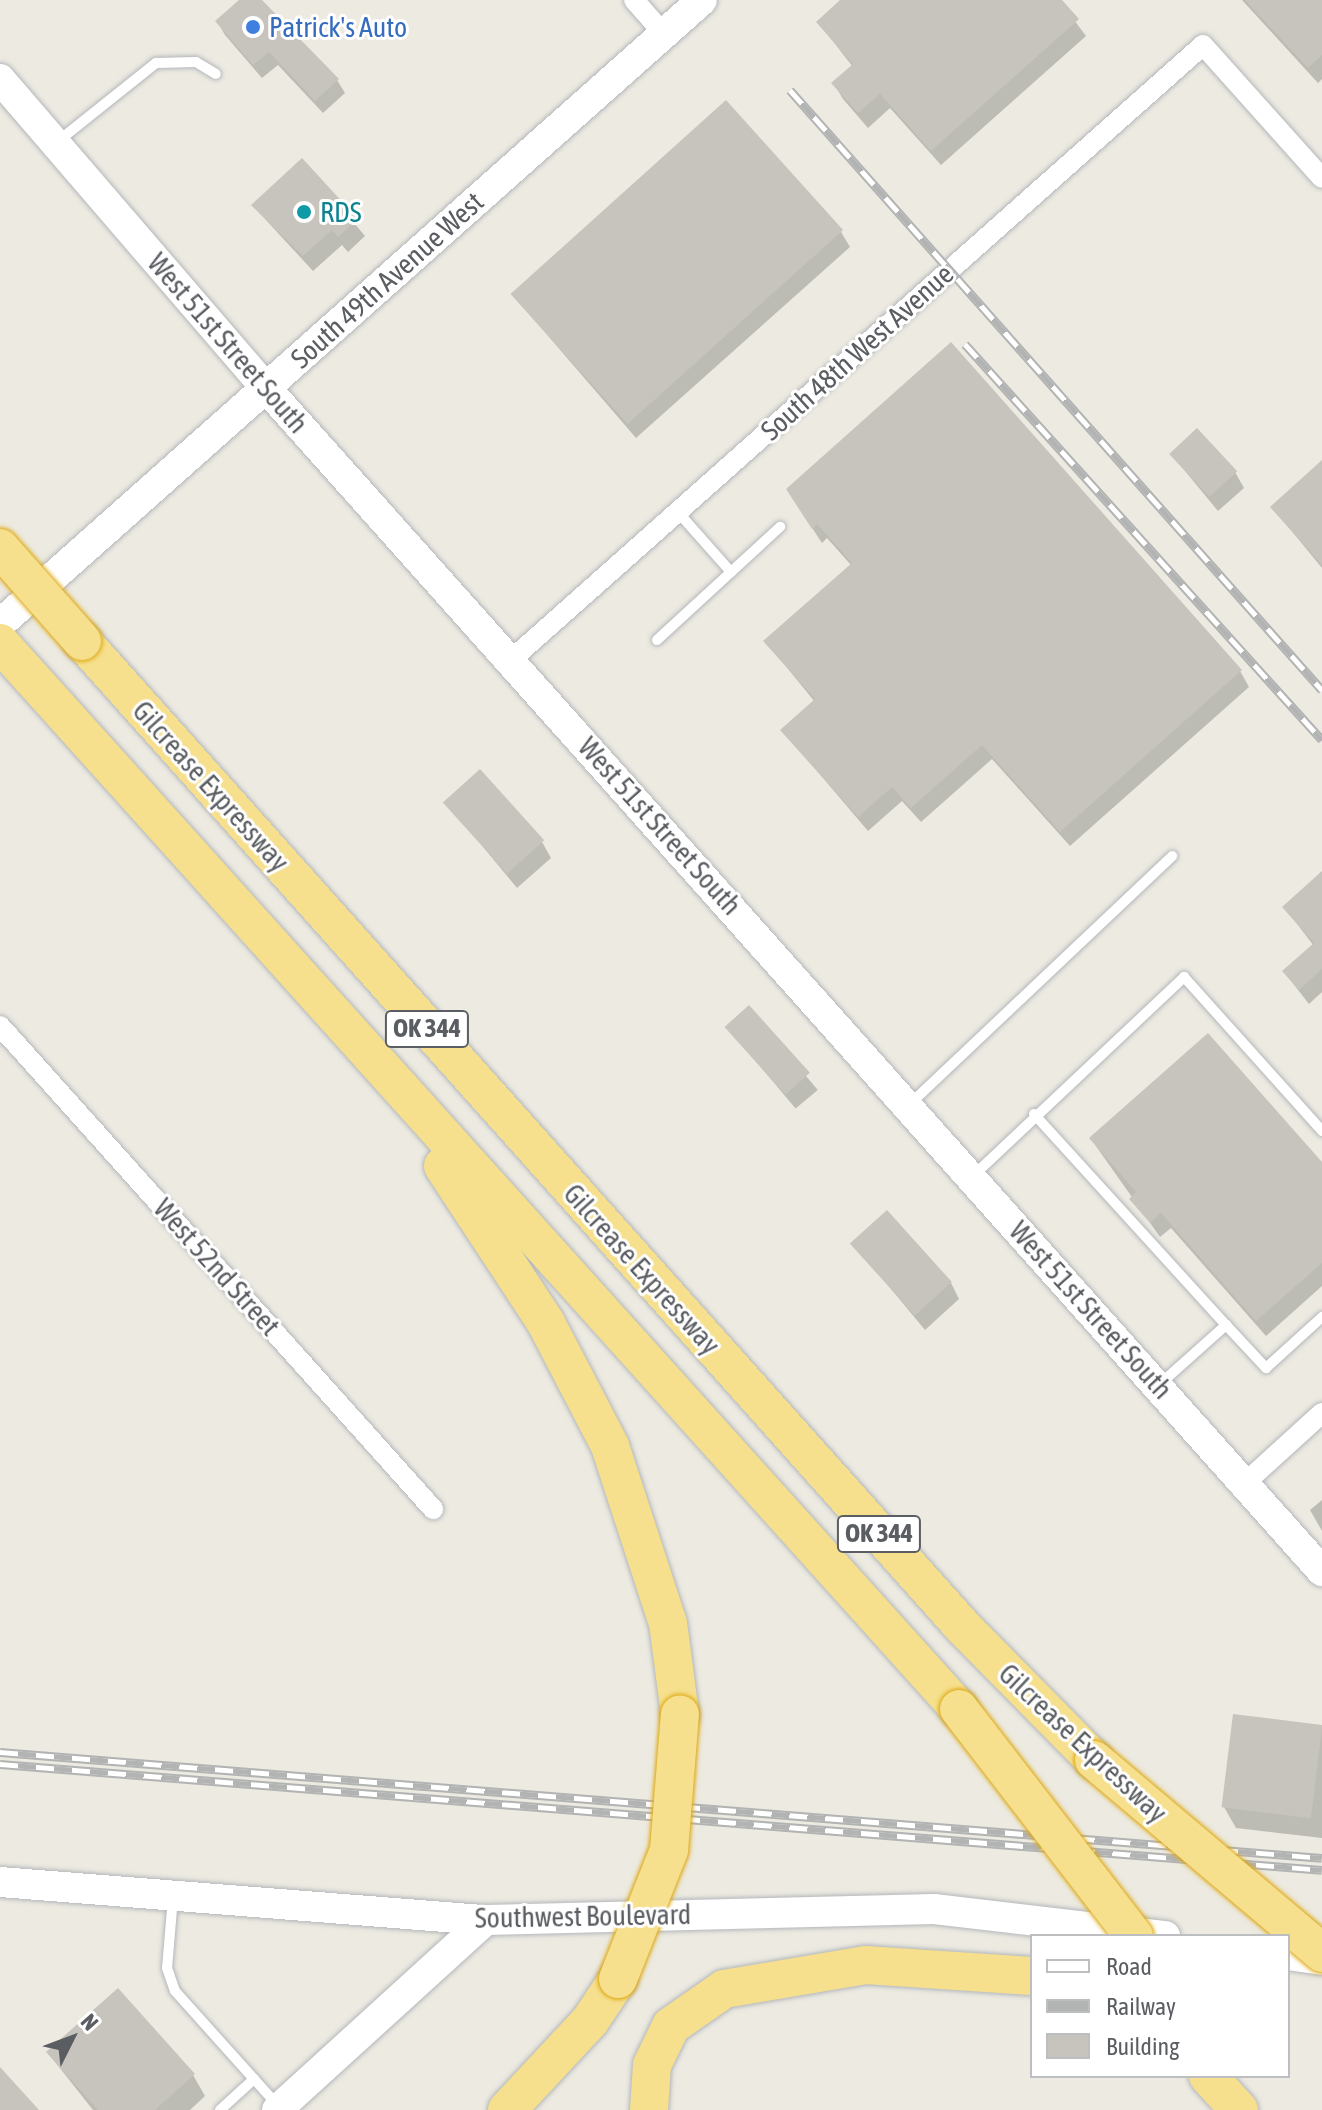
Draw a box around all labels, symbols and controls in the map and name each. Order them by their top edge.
place label: Patrick's Auto [269,10,407,44]
marker: Patrick's Auto [244,18,262,36]
street label: South 49th Avenue West [284,185,490,375]
place label: RDS [320,195,361,229]
marker: RDS [295,203,313,221]
street label: West 51st Street South [141,246,315,440]
street label: South 48th West Avenue [754,257,960,447]
street label: Gilcrease Expressway [126,694,296,878]
street label: West 51st Street South [571,730,749,922]
road number: OK 344 [383,1007,471,1051]
street label: Gilcrease Expressway [557,1177,727,1361]
street label: West 52nd Street [147,1192,287,1342]
street label: West 51st Street South [1002,1214,1180,1406]
road number: OK 344 [835,1512,923,1556]
street label: Gilcrease Expressway [992,1657,1174,1829]
street label: Southwest Boulevard [475,1897,691,1935]
legend [1030,1934,1290,2078]
text: Road [1106,1953,1152,1980]
text: Railway [1106,1993,1176,2020]
north arrow [32,1998,112,2078]
text: N [76,2008,104,2035]
text: Building [1106,2033,1179,2060]

